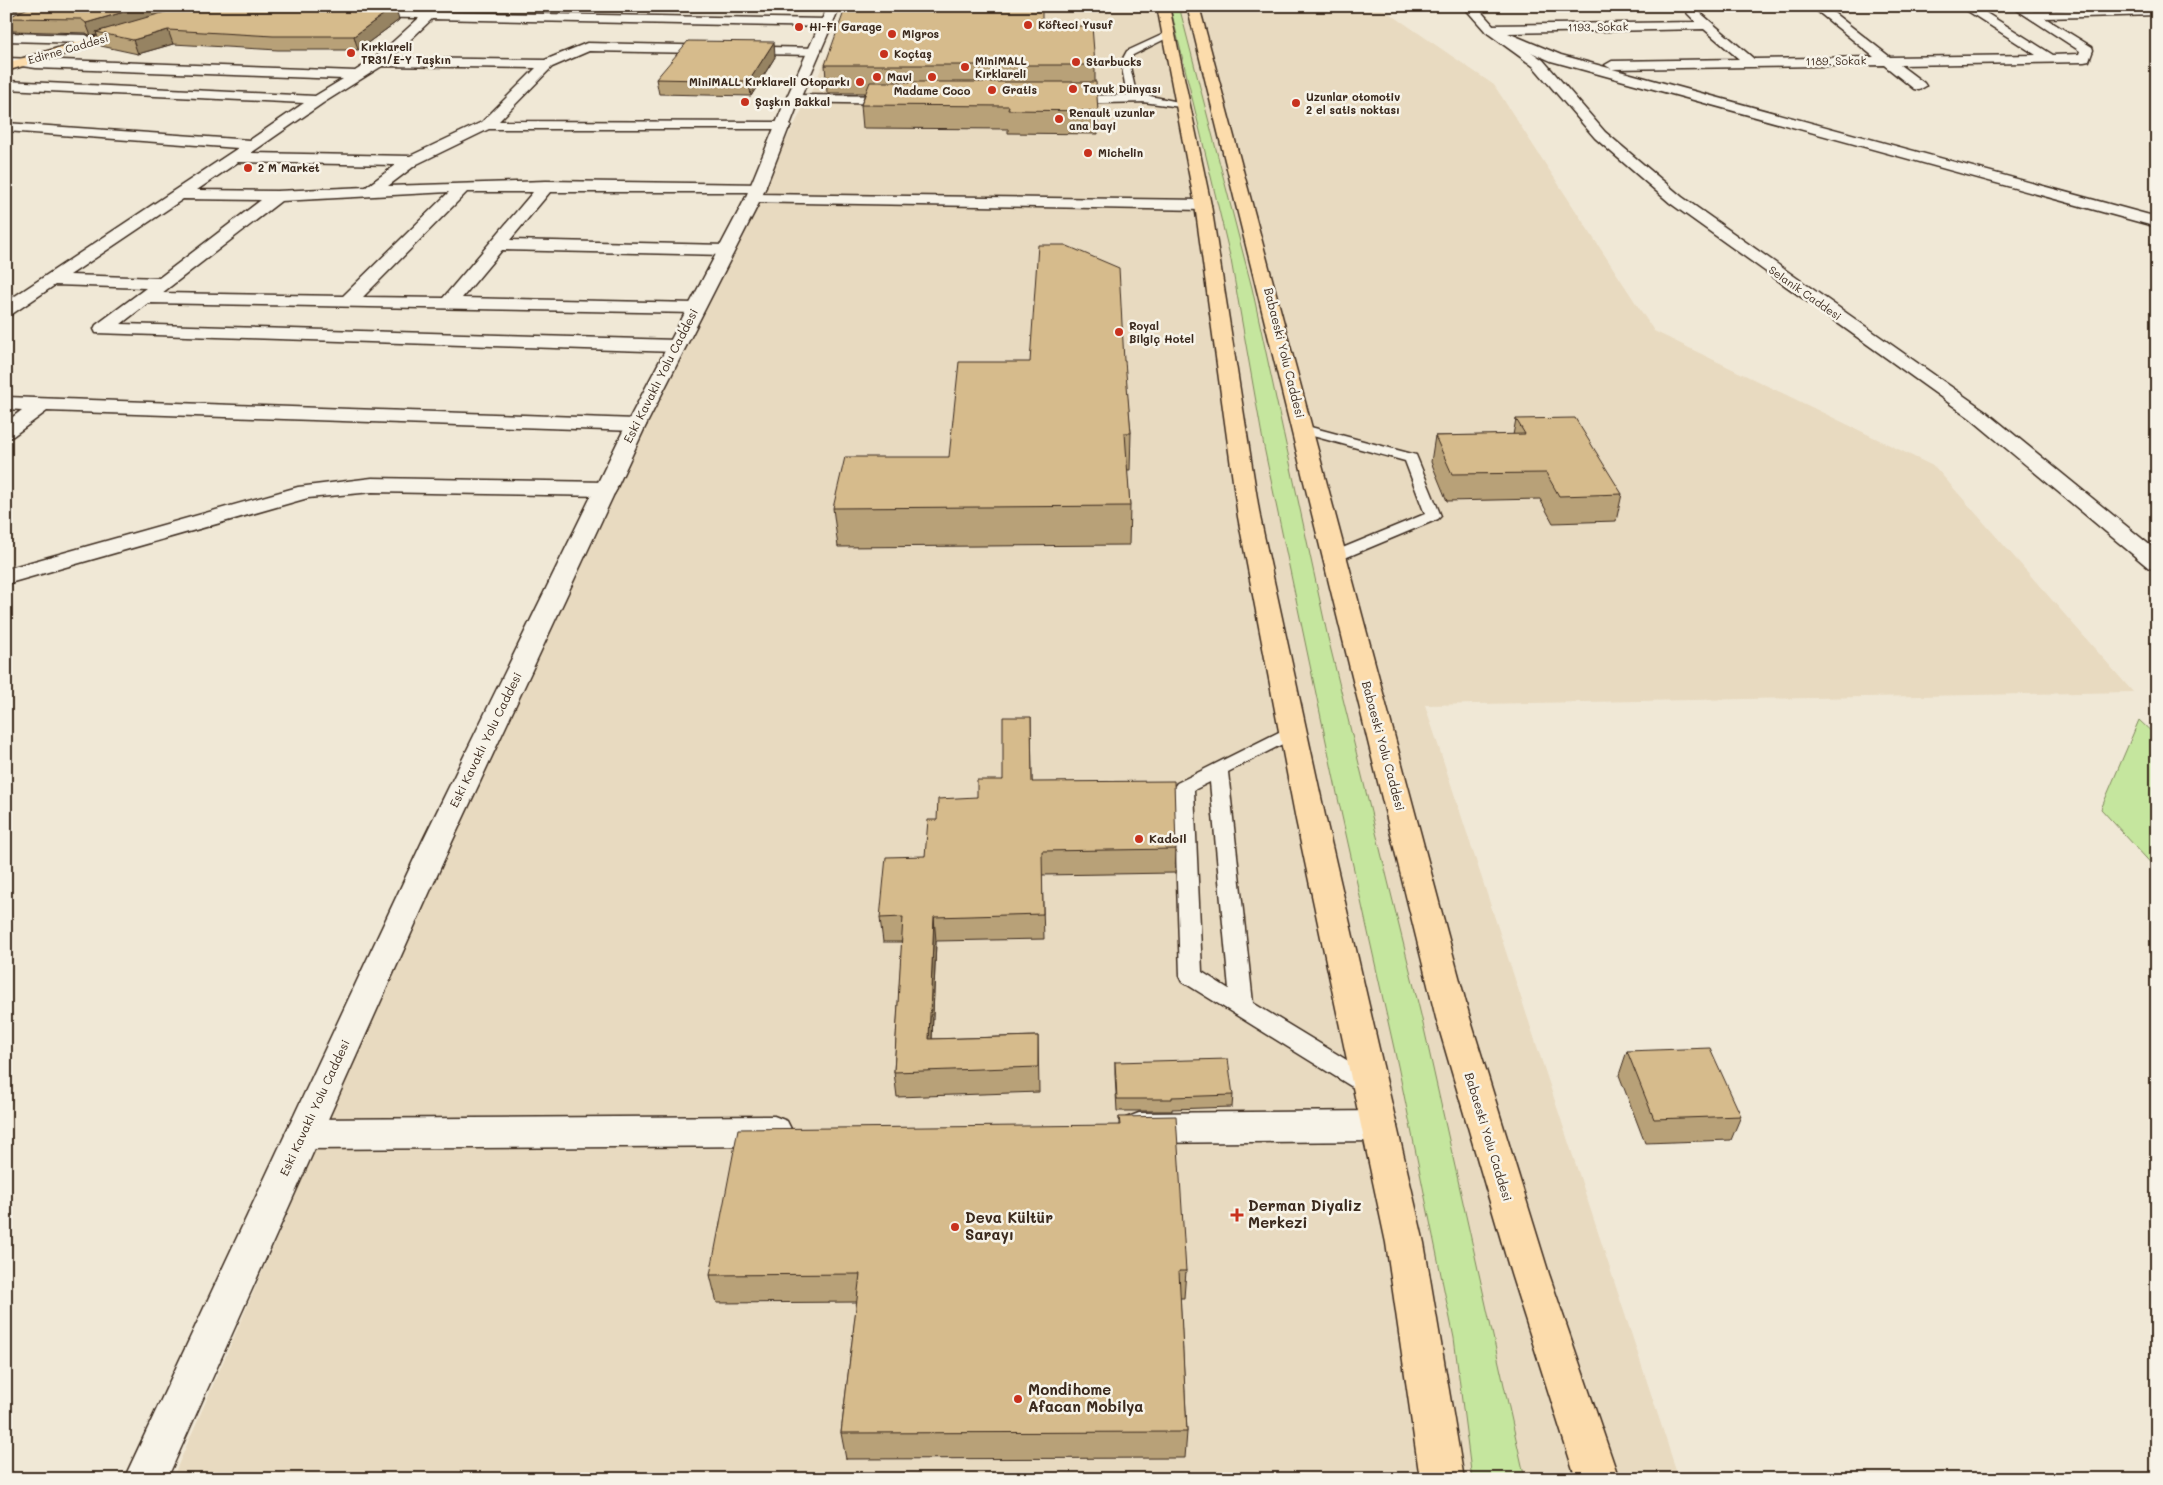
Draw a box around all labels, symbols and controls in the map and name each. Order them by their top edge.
place label: Köfteci Yusuf [1038,17,1113,32]
street label: 1193. Sokak [1567,18,1629,35]
place label: Hi-Fi Garage [809,19,882,34]
marker: Köfteci Yusuf [1022,19,1034,31]
marker: Hi-Fi Garage [793,21,805,33]
place label: Migros [902,26,940,41]
marker: Migros [886,28,898,40]
street label: Edirne Caddesi [26,30,110,67]
place label: Kırklareli TR31/E-Y Taşkın [361,39,451,68]
place label: Koçtaş [894,46,932,62]
marker: Kırklareli TR31/E-Y Taşkın [345,47,357,59]
marker: Koçtaş [878,48,890,60]
street label: 1189. Sokak [1805,52,1867,69]
place label: MiniMALL Kırklareli [975,53,1028,81]
place label: Starbucks [1086,54,1142,69]
marker: Starbucks [1070,56,1082,68]
marker: MiniMALL Kırklareli [959,61,971,73]
place label: Mavi [887,69,912,84]
marker: Mavi [871,71,883,83]
marker: Madame Coco [926,71,938,83]
place label: MiniMALL Kırklareli Otoparkı [689,74,850,89]
marker: MiniMALL Kırklareli Otoparkı [854,76,866,88]
place label: Tavuk Dünyası [1083,81,1161,96]
place label: Gratis [1002,82,1038,97]
place label: Madame Coco [894,83,971,98]
marker: Tavuk Dünyası [1067,83,1079,95]
marker: Gratis [986,84,998,96]
place label: Uzunlar otomotiv 2 el satis noktası [1306,89,1400,117]
place label: Şaşkın Bakkal [755,94,830,110]
marker: Şaşkın Bakkal [739,96,751,108]
marker: Uzunlar otomotiv 2 el satis noktası [1290,97,1302,109]
place label: Renault uzunlar ana bayi [1069,105,1155,133]
marker: Renault uzunlar ana bayi [1053,113,1065,125]
place label: Michelin [1098,145,1143,160]
marker: Michelin [1082,147,1094,159]
place label: 2 M Market [258,160,320,175]
marker: 2 M Market [242,162,254,174]
street label: Selanik Caddesi [1766,262,1845,323]
street label: Babaeski Yolu Caddesi [1261,286,1309,420]
street label: Eski Kavaklı Yolu Caddesi [619,306,701,445]
place label: Royal Bilgiç Hotel [1129,318,1194,346]
marker: Royal Bilgiç Hotel [1113,326,1125,338]
street label: Eski Kavaklı Yolu Caddesi [445,669,525,810]
street label: Babaeski Yolu Caddesi [1359,679,1409,812]
place label: Kadoil [1149,830,1186,846]
marker: Kadoil [1133,833,1145,845]
street label: Eski Kavaklı Yolu Caddesi [275,1037,353,1178]
street label: Babaeski Yolu Caddesi [1462,1070,1516,1203]
place label: Derman Diyaliz Merkezi [1248,1195,1362,1232]
place label: Deva Kültür Sarayı [965,1207,1053,1244]
marker: Derman Diyaliz Merkezi [1230,1208,1244,1222]
marker: Deva Kültür Sarayı [949,1221,961,1233]
place label: Mondihome Afacan Mobilya [1028,1379,1144,1416]
marker: Mondihome Afacan Mobilya [1012,1393,1024,1405]

